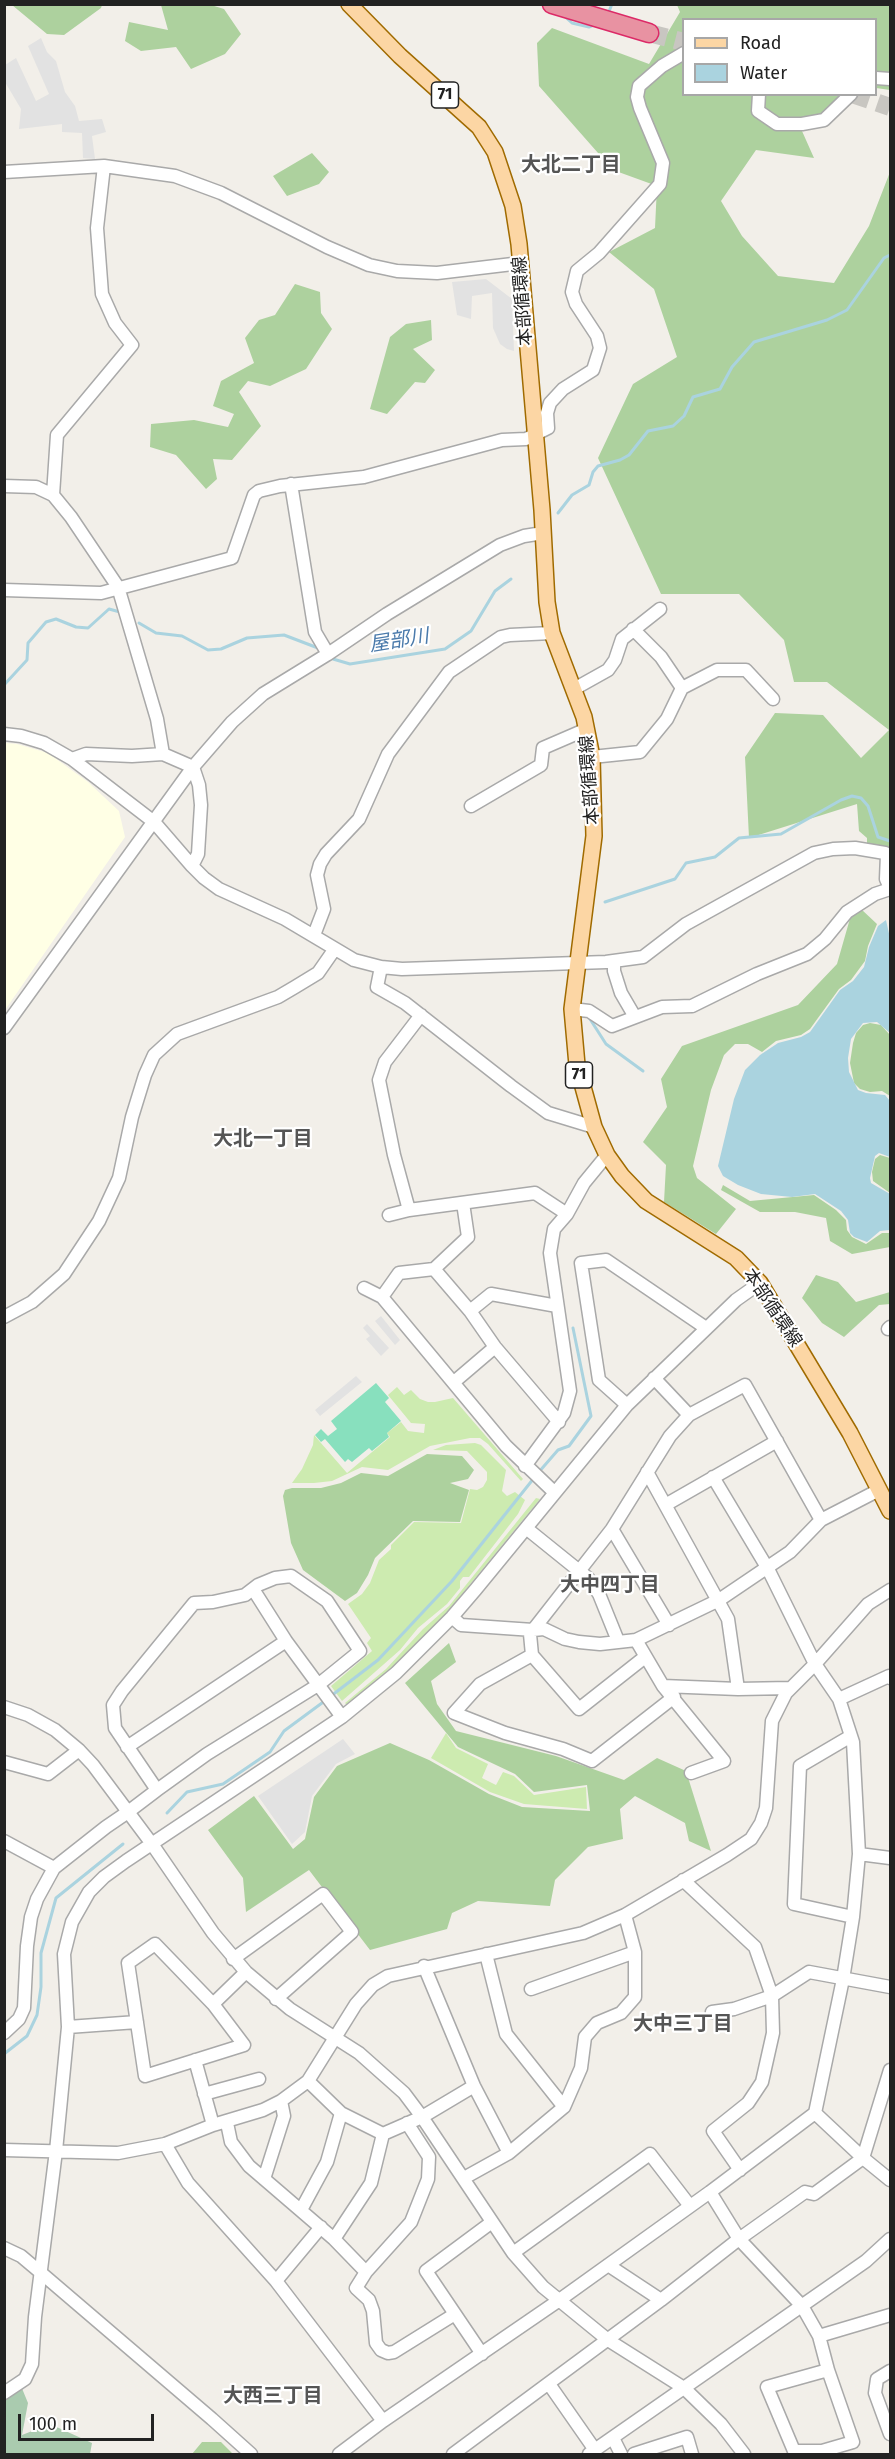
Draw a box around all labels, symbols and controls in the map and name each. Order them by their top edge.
legend [682,18,877,96]
text: Road [740,32,782,54]
text: Water [740,62,787,84]
road number: 71 [432,82,458,108]
district label: 大北二丁目 [521,153,621,177]
street label: 本部循環線 [509,255,537,347]
water label: 屋部川 [367,624,431,658]
street label: 本部循環線 [576,734,604,826]
road number: 71 [566,1062,592,1088]
district label: 大北一丁目 [213,1127,313,1151]
street label: 本部循環線 [738,1265,806,1351]
district label: 大中四丁目 [560,1573,660,1597]
district label: 大中三丁目 [633,2012,733,2036]
district label: 大西三丁目 [223,2384,323,2408]
scale bar [21,2402,158,2440]
text: 100 m [29,2413,77,2435]

